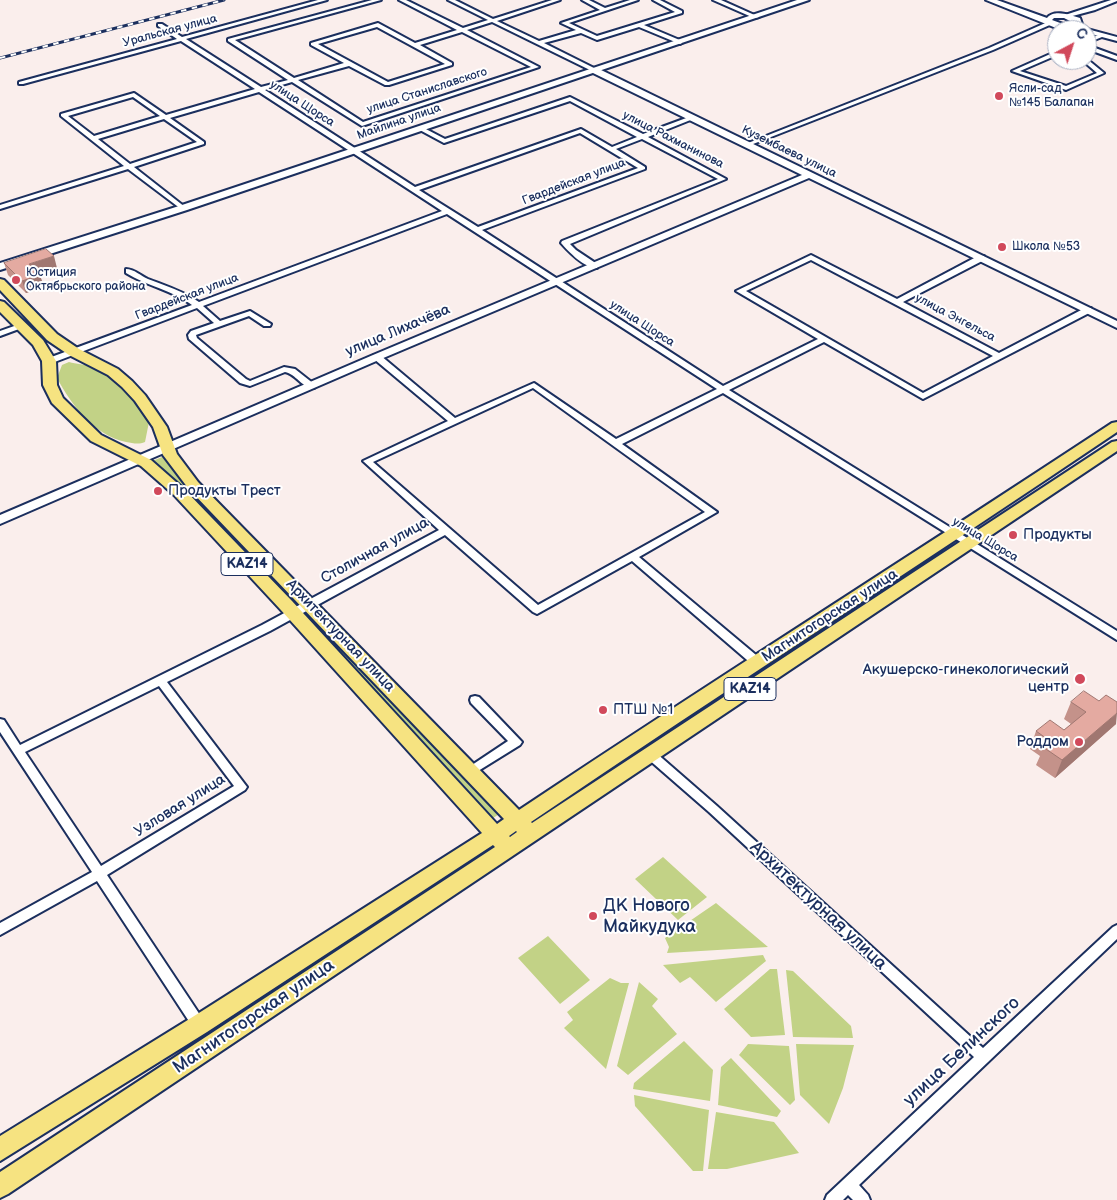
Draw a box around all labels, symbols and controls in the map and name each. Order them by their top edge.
street label: Уральская улица [121,12,219,50]
north arrow [1047,20,1097,70]
text: С [1072,24,1091,44]
street label: улица Станиславского [365,65,489,117]
street label: улица Щорса [267,78,337,130]
place label: Ясли-сад №145 Балапан [1009,82,1094,110]
marker: Ясли-сад №145 Балапан [993,90,1005,102]
street label: Майлина улица [355,101,443,143]
street label: улица Рахманинова [620,108,726,172]
street label: Кузембаева улица [739,123,839,181]
street label: Гвардейская улица [520,156,628,208]
place label: Школа №53 [1012,240,1080,254]
marker: Школа №53 [996,241,1008,253]
place label: Юстиция Октябрьского района [26,266,146,294]
street label: Гвардейская улица [133,271,241,323]
marker: Юстиция Октябрьского района [10,274,22,286]
street label: улица Энгельса [913,291,997,345]
street label: улица Щорса [607,298,677,350]
street label: улица Лихачёва [343,301,453,361]
place label: Продукты Трест [168,482,281,500]
marker: Продукты Трест [152,485,164,497]
street label: Столичная улица [318,514,432,588]
street label: улица Щорса [950,515,1020,565]
place label: Продукты [1023,526,1092,544]
marker: Продукты [1007,529,1019,541]
road number: KAZ14 [221,552,273,576]
street label: Магнитогорская улица [759,565,901,667]
street label: Архитектурная улица [282,576,398,696]
place label: Акушерско-гинекологический центр [863,661,1069,696]
marker: Акушерско-гинекологический центр [1073,672,1087,686]
road number: KAZ14 [724,678,776,701]
place label: ПТШ №1 [613,701,673,719]
marker: ПТШ №1 [597,704,609,716]
place label: Роддом [1016,733,1069,751]
marker: Роддом [1073,736,1085,748]
street label: Узловая улица [131,771,229,841]
street label: Архитектурная улица [745,837,891,975]
place label: ДК Нового Майкудука [603,895,696,938]
marker: ДК Нового Майкудука [587,910,599,922]
street label: Магнитогорская улица [169,955,339,1079]
street label: улица Белинского [899,993,1025,1111]

